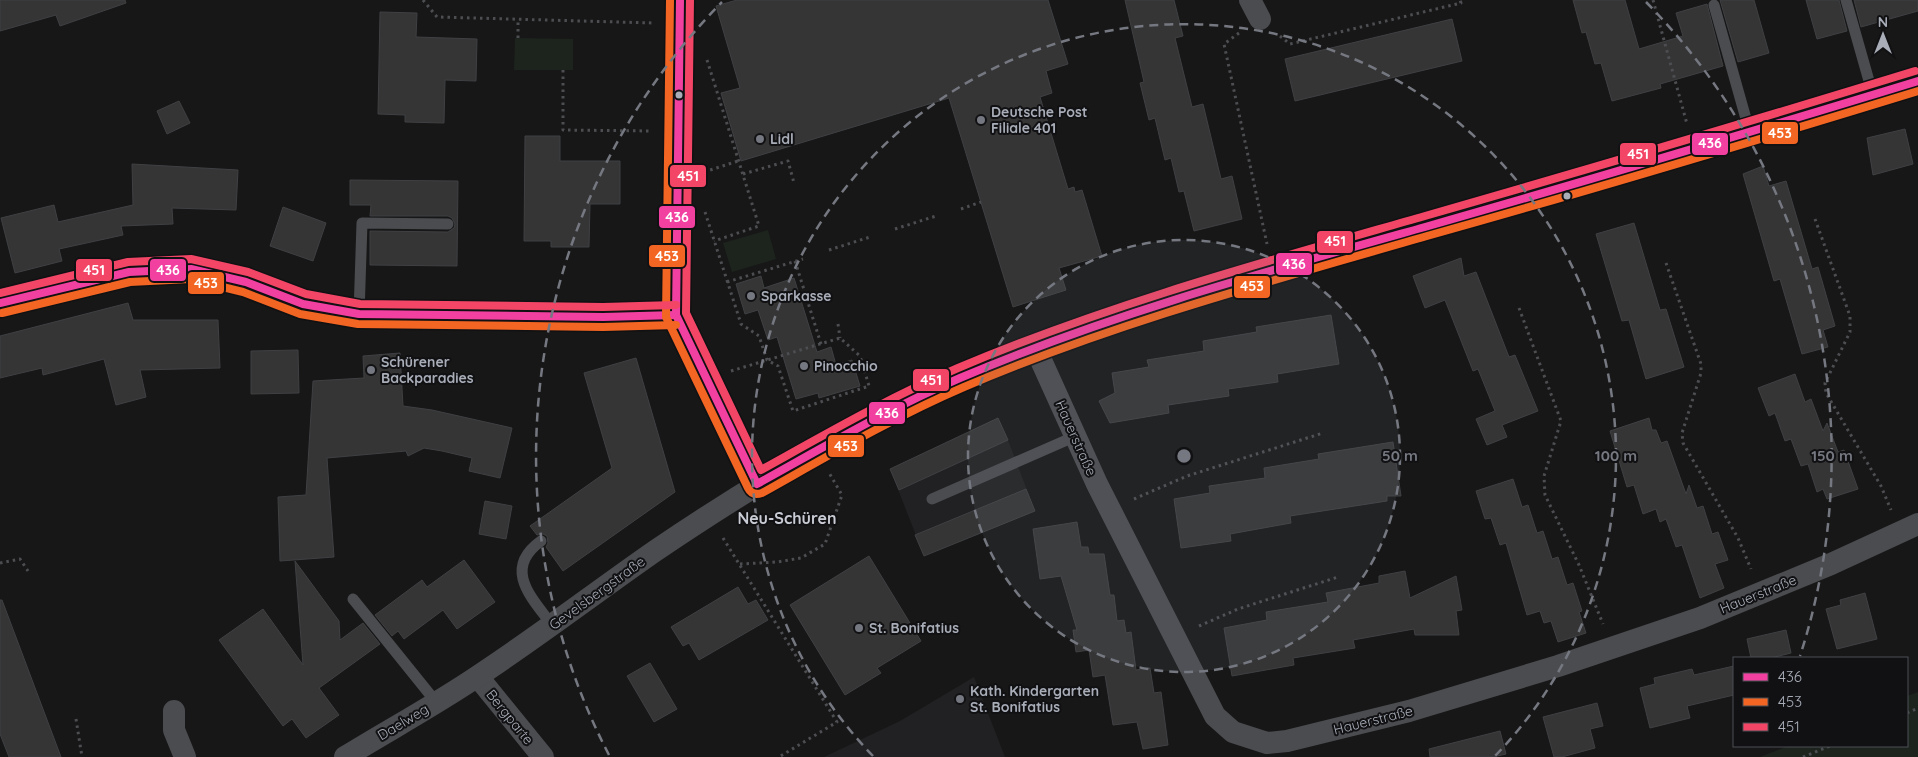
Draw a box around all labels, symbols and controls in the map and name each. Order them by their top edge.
north arrow [1858,10,1908,60]
text: N [1878,13,1888,31]
unlabelled marker [674,90,684,100]
place label: Deutsche Post Filiale 401 [991,103,1088,137]
marker: Deutsche Post Filiale 401 [975,114,987,126]
line badge: 453 [1761,121,1799,145]
text: 453 [1768,124,1792,142]
place label: Lidl [770,130,794,148]
line badge: 436 [1691,132,1729,156]
marker: Lidl [754,133,766,145]
text: 436 [1698,134,1722,152]
line badge: 451 [1619,142,1657,166]
text: 451 [1627,145,1649,163]
line badge: 451 [669,164,707,188]
text: 451 [677,167,699,185]
unlabelled marker [1562,191,1572,201]
line badge: 436 [658,205,696,229]
text: 436 [665,208,689,226]
line badge: 451 [1316,230,1354,254]
text: 451 [1324,232,1346,250]
line badge: 453 [648,244,686,268]
text: 453 [655,247,679,265]
line badge: 436 [1275,252,1313,276]
text: 436 [1282,255,1306,273]
line badge: 451 [75,258,113,282]
line badge: 436 [149,258,187,282]
text: 451 [83,261,105,279]
text: 436 [156,261,180,279]
line badge: 453 [187,271,225,295]
text: 453 [194,274,218,292]
line badge: 453 [1233,275,1271,299]
text: 453 [1240,277,1264,295]
place label: Sparkasse [761,287,831,305]
marker: Sparkasse [745,290,757,302]
place label: Schürener Backparadies [381,353,474,387]
place label: Pinocchio [814,357,878,375]
marker: Pinocchio [798,360,810,372]
marker: Schürener Backparadies [365,364,377,376]
line badge: 451 [912,368,950,392]
text: 451 [920,371,942,389]
street label: Hauerstraße [1051,397,1101,479]
line badge: 436 [868,401,906,425]
text: 436 [875,404,899,422]
line badge: 453 [827,434,865,458]
text: 453 [834,437,858,455]
text: 50 m [1382,446,1418,465]
text: 100 m [1595,446,1637,465]
text: 150 m [1811,446,1853,465]
centre of rings [1175,447,1193,465]
district label: Neu-Schüren [737,508,837,528]
street label: Gevelsbergstraße [546,552,649,634]
street label: Hauerstraße [1717,570,1799,618]
place label: St. Bonifatius [869,619,959,637]
marker: St. Bonifatius [853,622,865,634]
legend [1733,657,1908,747]
text: 436 [1778,667,1802,686]
place label: Kath. Kindergarten St. Bonifatius [970,682,1099,716]
street label: Bergparte [482,686,538,748]
text: 453 [1778,692,1802,711]
marker: Kath. Kindergarten St. Bonifatius [954,693,966,705]
street label: Daelweg [374,700,432,744]
street label: Hauerstraße [1331,701,1415,739]
text: 451 [1778,717,1800,736]

